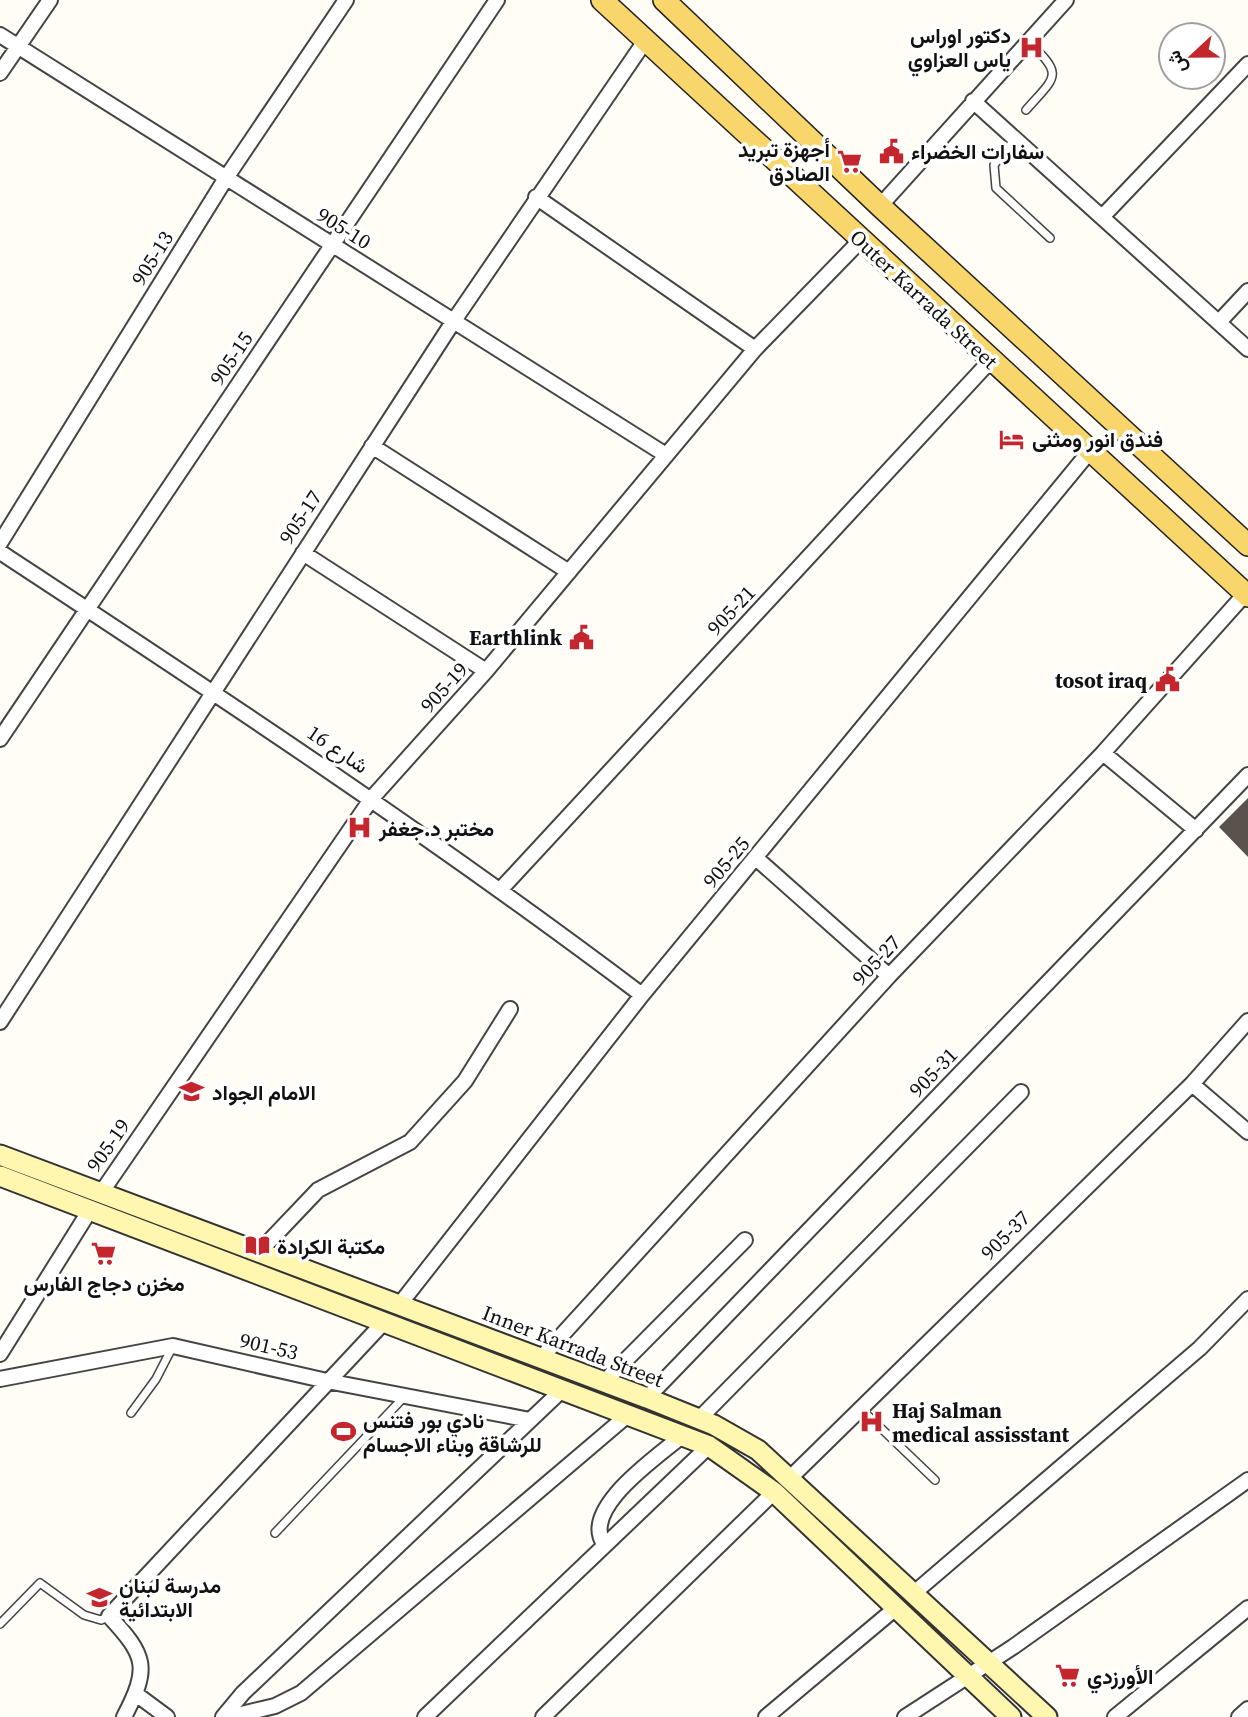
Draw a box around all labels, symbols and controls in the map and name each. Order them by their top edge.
place label: دكتور اوراس ياس العزاوي [908,21,1011,77]
north arrow [1157,21,1227,91]
hospital icon: دكتور اوراس ياس العزاوي [1017,33,1045,61]
text: ش [1160,47,1193,78]
place label: أجهزة تبريد الصادق [738,135,830,188]
public building icon: سفارات الخضراء [877,137,905,165]
place label: سفارات الخضراء [911,137,1044,166]
supermarket icon: أجهزة تبريد الصادق [836,147,864,175]
street label: 905-10 [311,200,377,256]
street label: Outer Karrada Street [844,223,1004,375]
street label: 905-13 [124,225,180,291]
street label: 905-15 [202,325,260,391]
hotel icon: فندق انور ومثنى [998,425,1026,453]
place label: فندق انور ومثنى [1032,425,1163,454]
street label: 905-17 [272,484,328,550]
street label: 905-21 [700,579,762,641]
place label: Earthlink [469,623,562,652]
public building icon: Earthlink [568,623,596,651]
street label: 905-19 [413,655,475,719]
place label: tosot iraq [1055,666,1148,695]
public building icon: tosot iraq [1153,666,1181,694]
street label: شارع 16 [302,718,374,780]
hospital icon: مختبر د.جغفر [345,814,373,842]
place label: مختبر د.جغفر [378,814,494,843]
street label: 905-25 [696,830,756,894]
street label: 905-27 [845,929,907,991]
street label: 905-31 [902,1041,964,1103]
school or university icon: الامام الجواد [178,1078,206,1106]
place label: الامام الجواد [212,1078,316,1107]
street label: 905-19 [79,1112,137,1178]
street label: 905-37 [974,1204,1036,1266]
library icon: مكتبة الكرادة [243,1232,271,1260]
place label: مكتبة الكرادة [277,1232,385,1261]
supermarket icon: مخزن دجاج الفارس [90,1240,118,1268]
place label: مخزن دجاج الفارس [23,1269,185,1298]
street label: Inner Karrada Street [478,1298,668,1394]
street label: 901-53 [237,1325,301,1367]
place label: Haj Salman medical assisstant [892,1396,1070,1449]
place label: نادي بور فتنس للرشاقة وبناء الاجسام [363,1406,542,1459]
hospital icon: Haj Salman medical assisstant [858,1408,886,1436]
sports icon: نادي بور فتنس للرشاقة وبناء الاجسام [329,1418,357,1446]
place label: مدرسة لبنان الابتدائية [119,1571,221,1624]
school or university icon: مدرسة لبنان الابتدائية [85,1583,113,1611]
supermarket icon: الأورزدي [1053,1662,1081,1690]
place label: الأورزدي [1087,1662,1154,1694]

